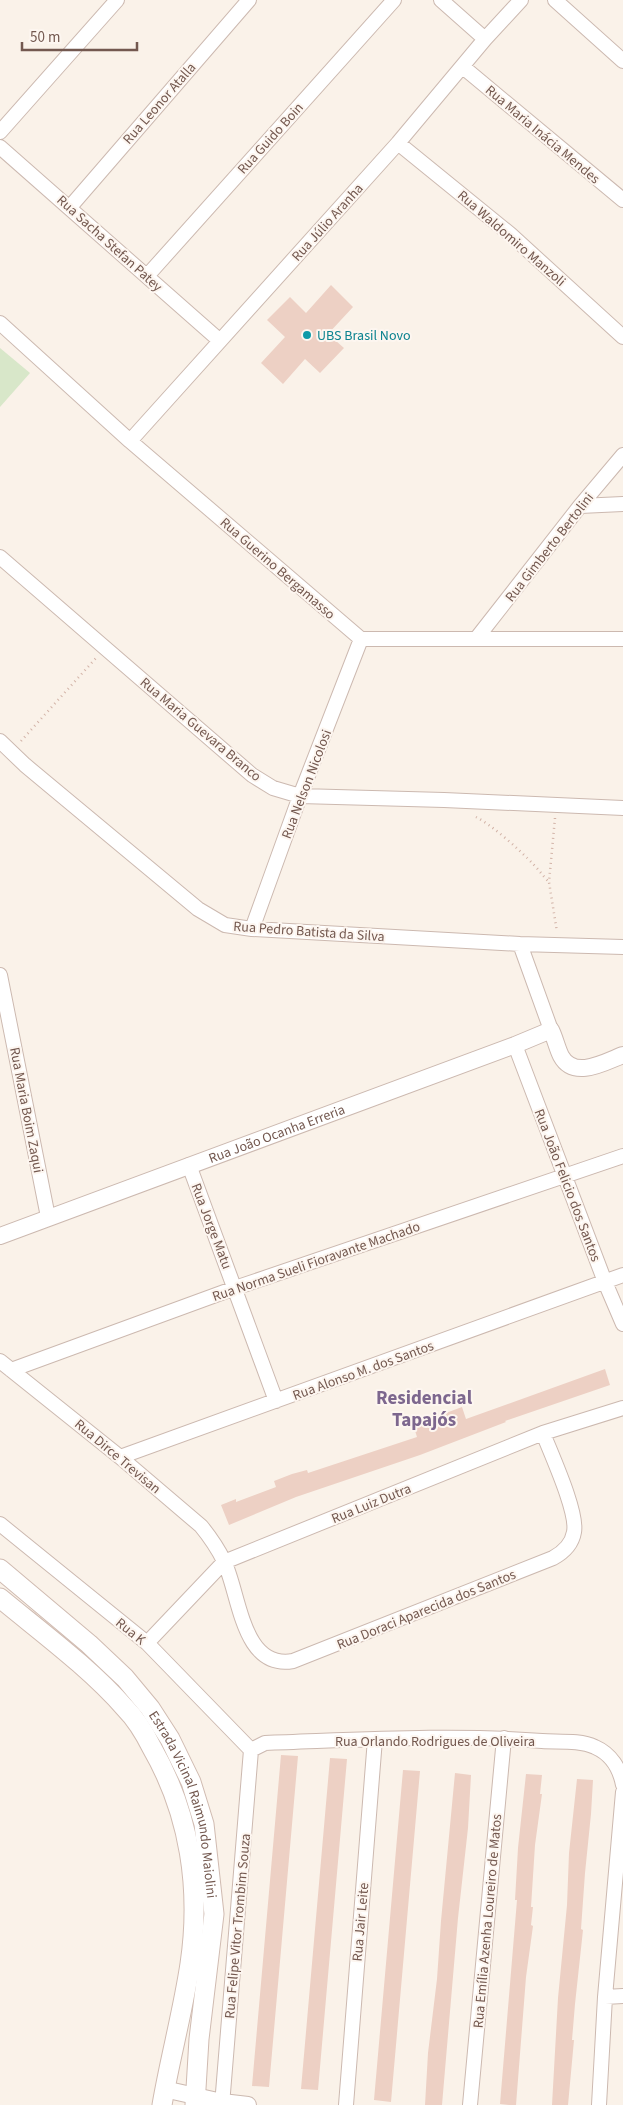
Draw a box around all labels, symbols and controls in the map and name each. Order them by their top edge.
scale bar [22,20,138,52]
text: 50 m [30,27,60,48]
street label: Rua Leonor Atalla [119,58,201,149]
street label: Rua Maria Inácia Mendes [481,81,604,189]
street label: Rua Guido Boin [233,98,308,179]
street label: Rua Júlio Aranha [287,179,368,266]
street label: Rua Waldomiro Manzoli [453,186,570,291]
street label: Rua Sacha Stefan Patey [52,191,167,297]
place label: UBS Brasil Novo [317,326,411,346]
marker: UBS Brasil Novo [301,329,313,341]
street label: Rua Gimberto Bertolini [501,489,599,607]
street label: Rua Guerino Bergamasso [215,513,339,624]
street label: Rua Maria Guevara Branco [135,673,265,787]
street label: Rua Nelson Nicolosi [277,727,337,842]
street label: Rua Pedro Batista da Silva [233,917,385,947]
street label: Rua Maria Boim Zaqui [4,1046,48,1175]
street label: Rua João Ocanha Erreria [206,1100,348,1169]
street label: Rua João Felicio dos Santos [529,1106,605,1265]
street label: Rua Jorge Matu [186,1181,237,1272]
street label: Rua Norma Sueli Fioravante Machado [210,1217,423,1307]
street label: Rua Alonso M. dos Santos [290,1336,437,1406]
district label: Residencial Tapajós [376,1385,473,1434]
street label: Rua Dirce Trevisan [70,1415,165,1499]
street label: Rua Luiz Dutra [328,1479,414,1529]
street label: Rua Doraci Aparecida dos Santos [334,1565,519,1655]
street label: Rua K [111,1613,150,1651]
street label: Estrada Vicinal Raimundo Maiolini [143,1707,221,1899]
street label: Rua Orlando Rodrigues de Oliveira [335,1732,535,1752]
street label: Rua Emília Azenha Loureiro de Matos [469,1813,507,2029]
street label: Rua Felipe Vitor Trombim Souza [220,1833,256,2020]
street label: Rua Jair Leite [348,1882,374,1962]

